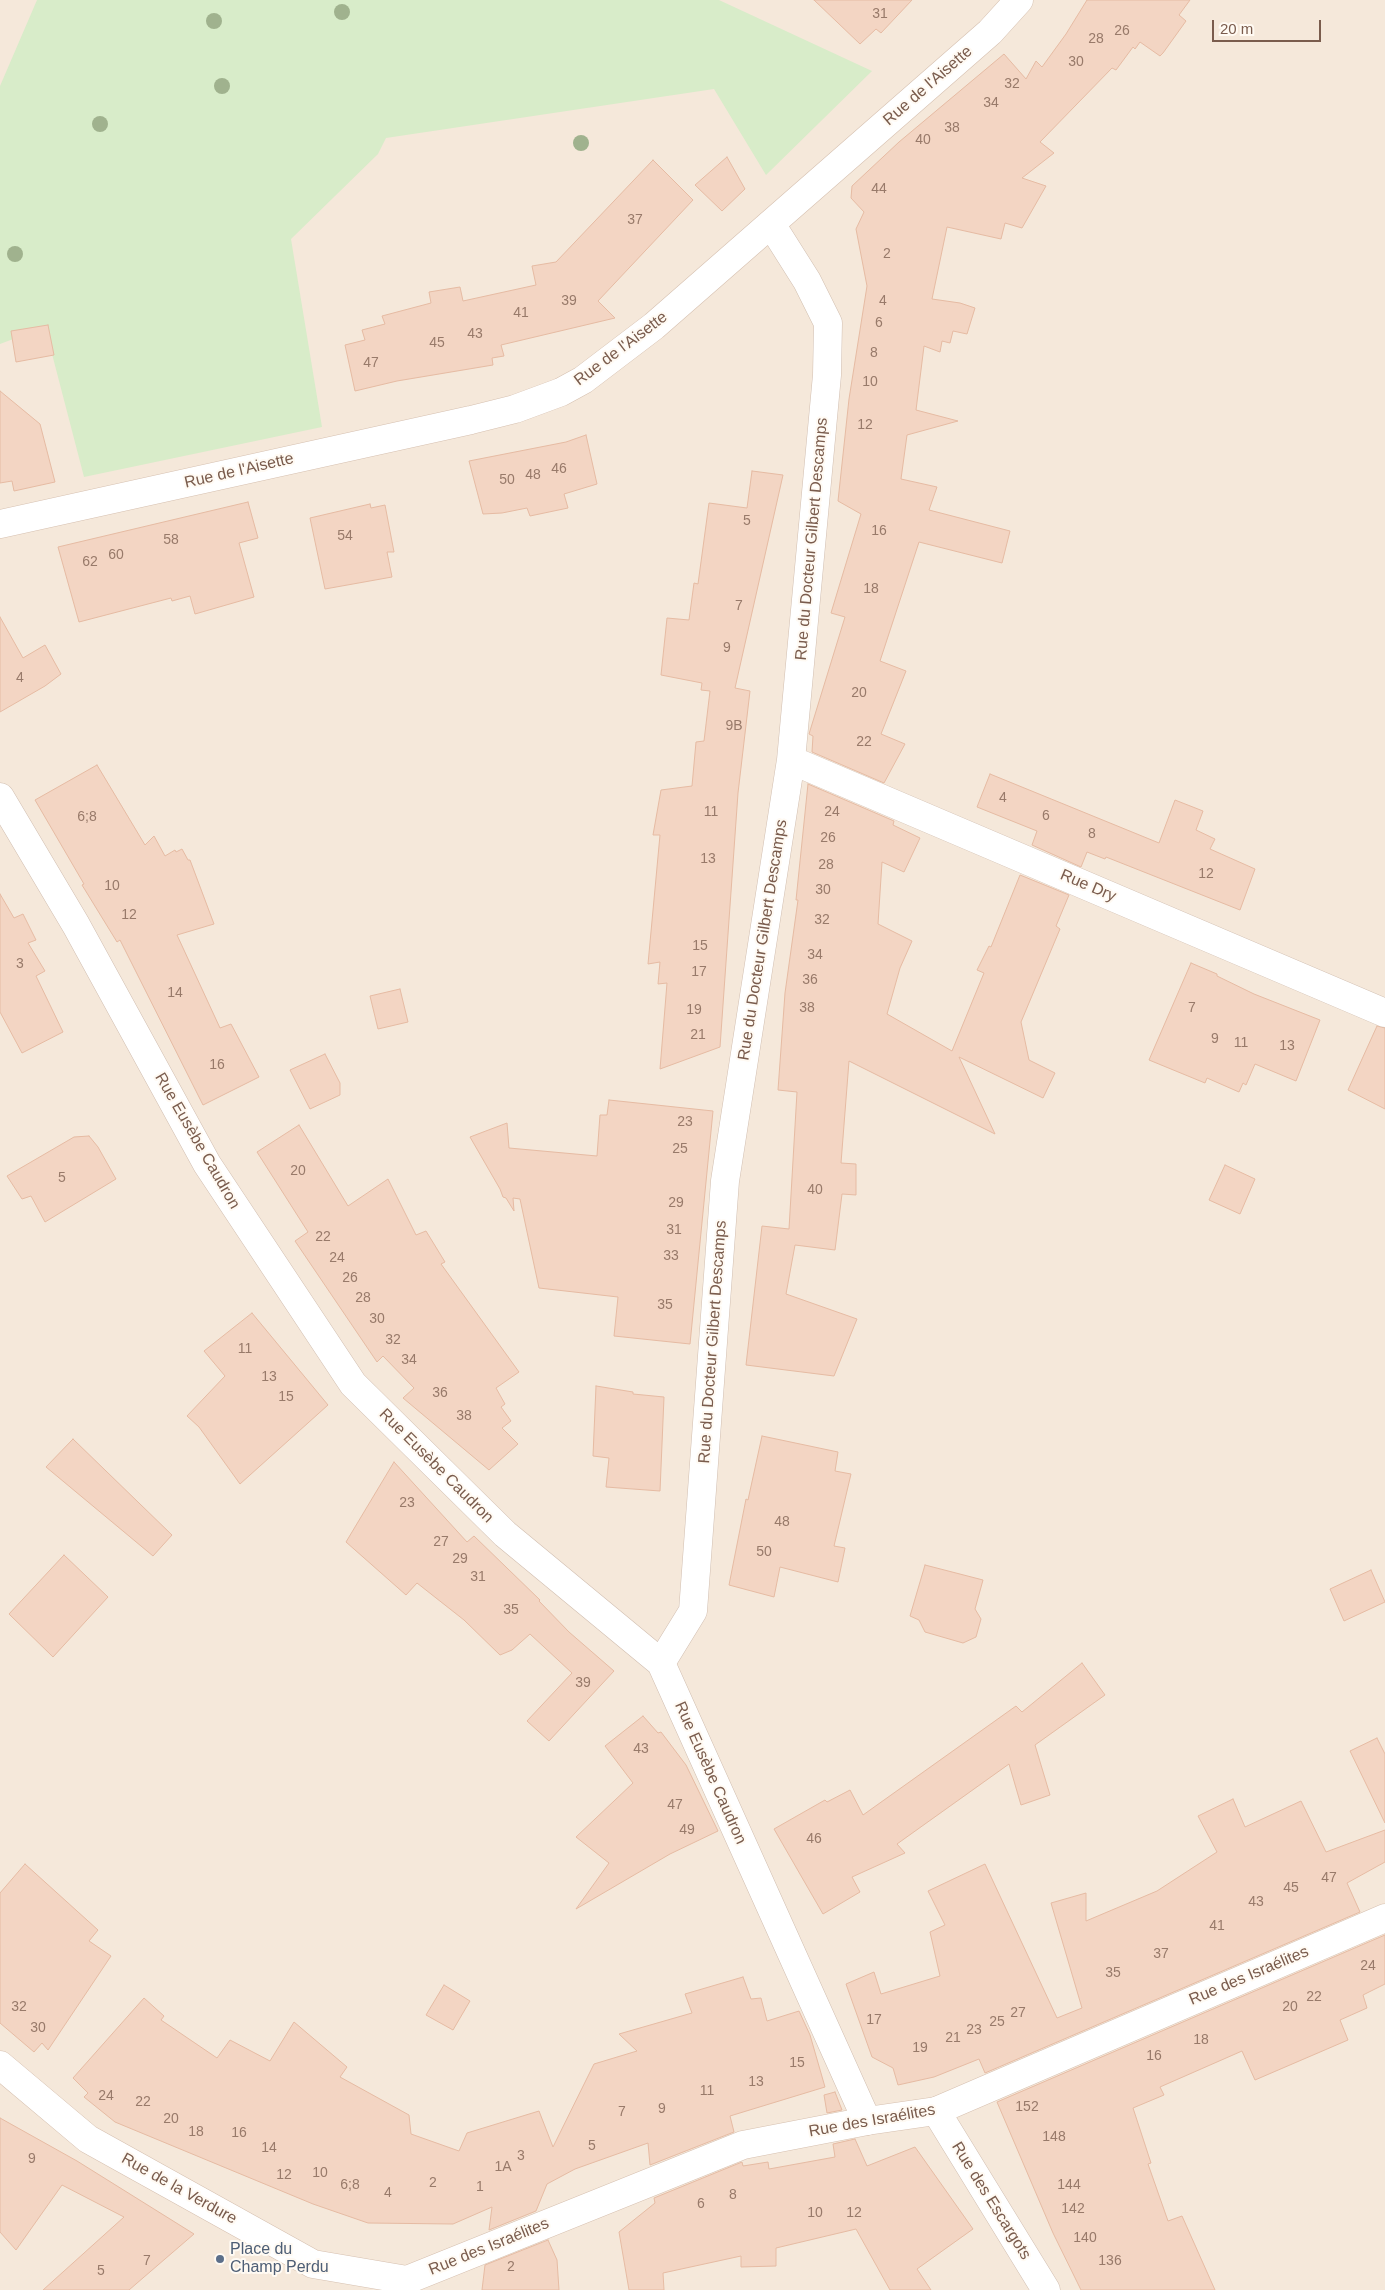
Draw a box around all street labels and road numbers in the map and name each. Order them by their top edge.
street label: Rue de l'Aisette [880,42,976,130]
street label: Rue de l'Aisette [571,308,671,390]
street label: Rue du Docteur Gilbert Descamps [792,417,832,661]
street label: Rue de l'Aisette [182,449,296,493]
street label: Rue du Docteur Gilbert Descamps [734,818,792,1062]
street label: Rue Dry [1057,866,1119,906]
street label: Rue Eusèbe Caudron [150,1070,244,1212]
street label: Rue du Docteur Gilbert Descamps [695,1220,731,1464]
street label: Rue Eusèbe Caudron [375,1405,497,1527]
street label: Rue Eusèbe Caudron [670,1699,750,1847]
street label: Rue des Israélites [1186,1942,1312,2010]
street label: Rue des Israélites [807,2100,937,2142]
street label: Rue des Escargots [947,2139,1035,2263]
street label: Rue de la Verdure [118,2149,240,2229]
street label: Rue des Israélites [426,2214,552,2280]

